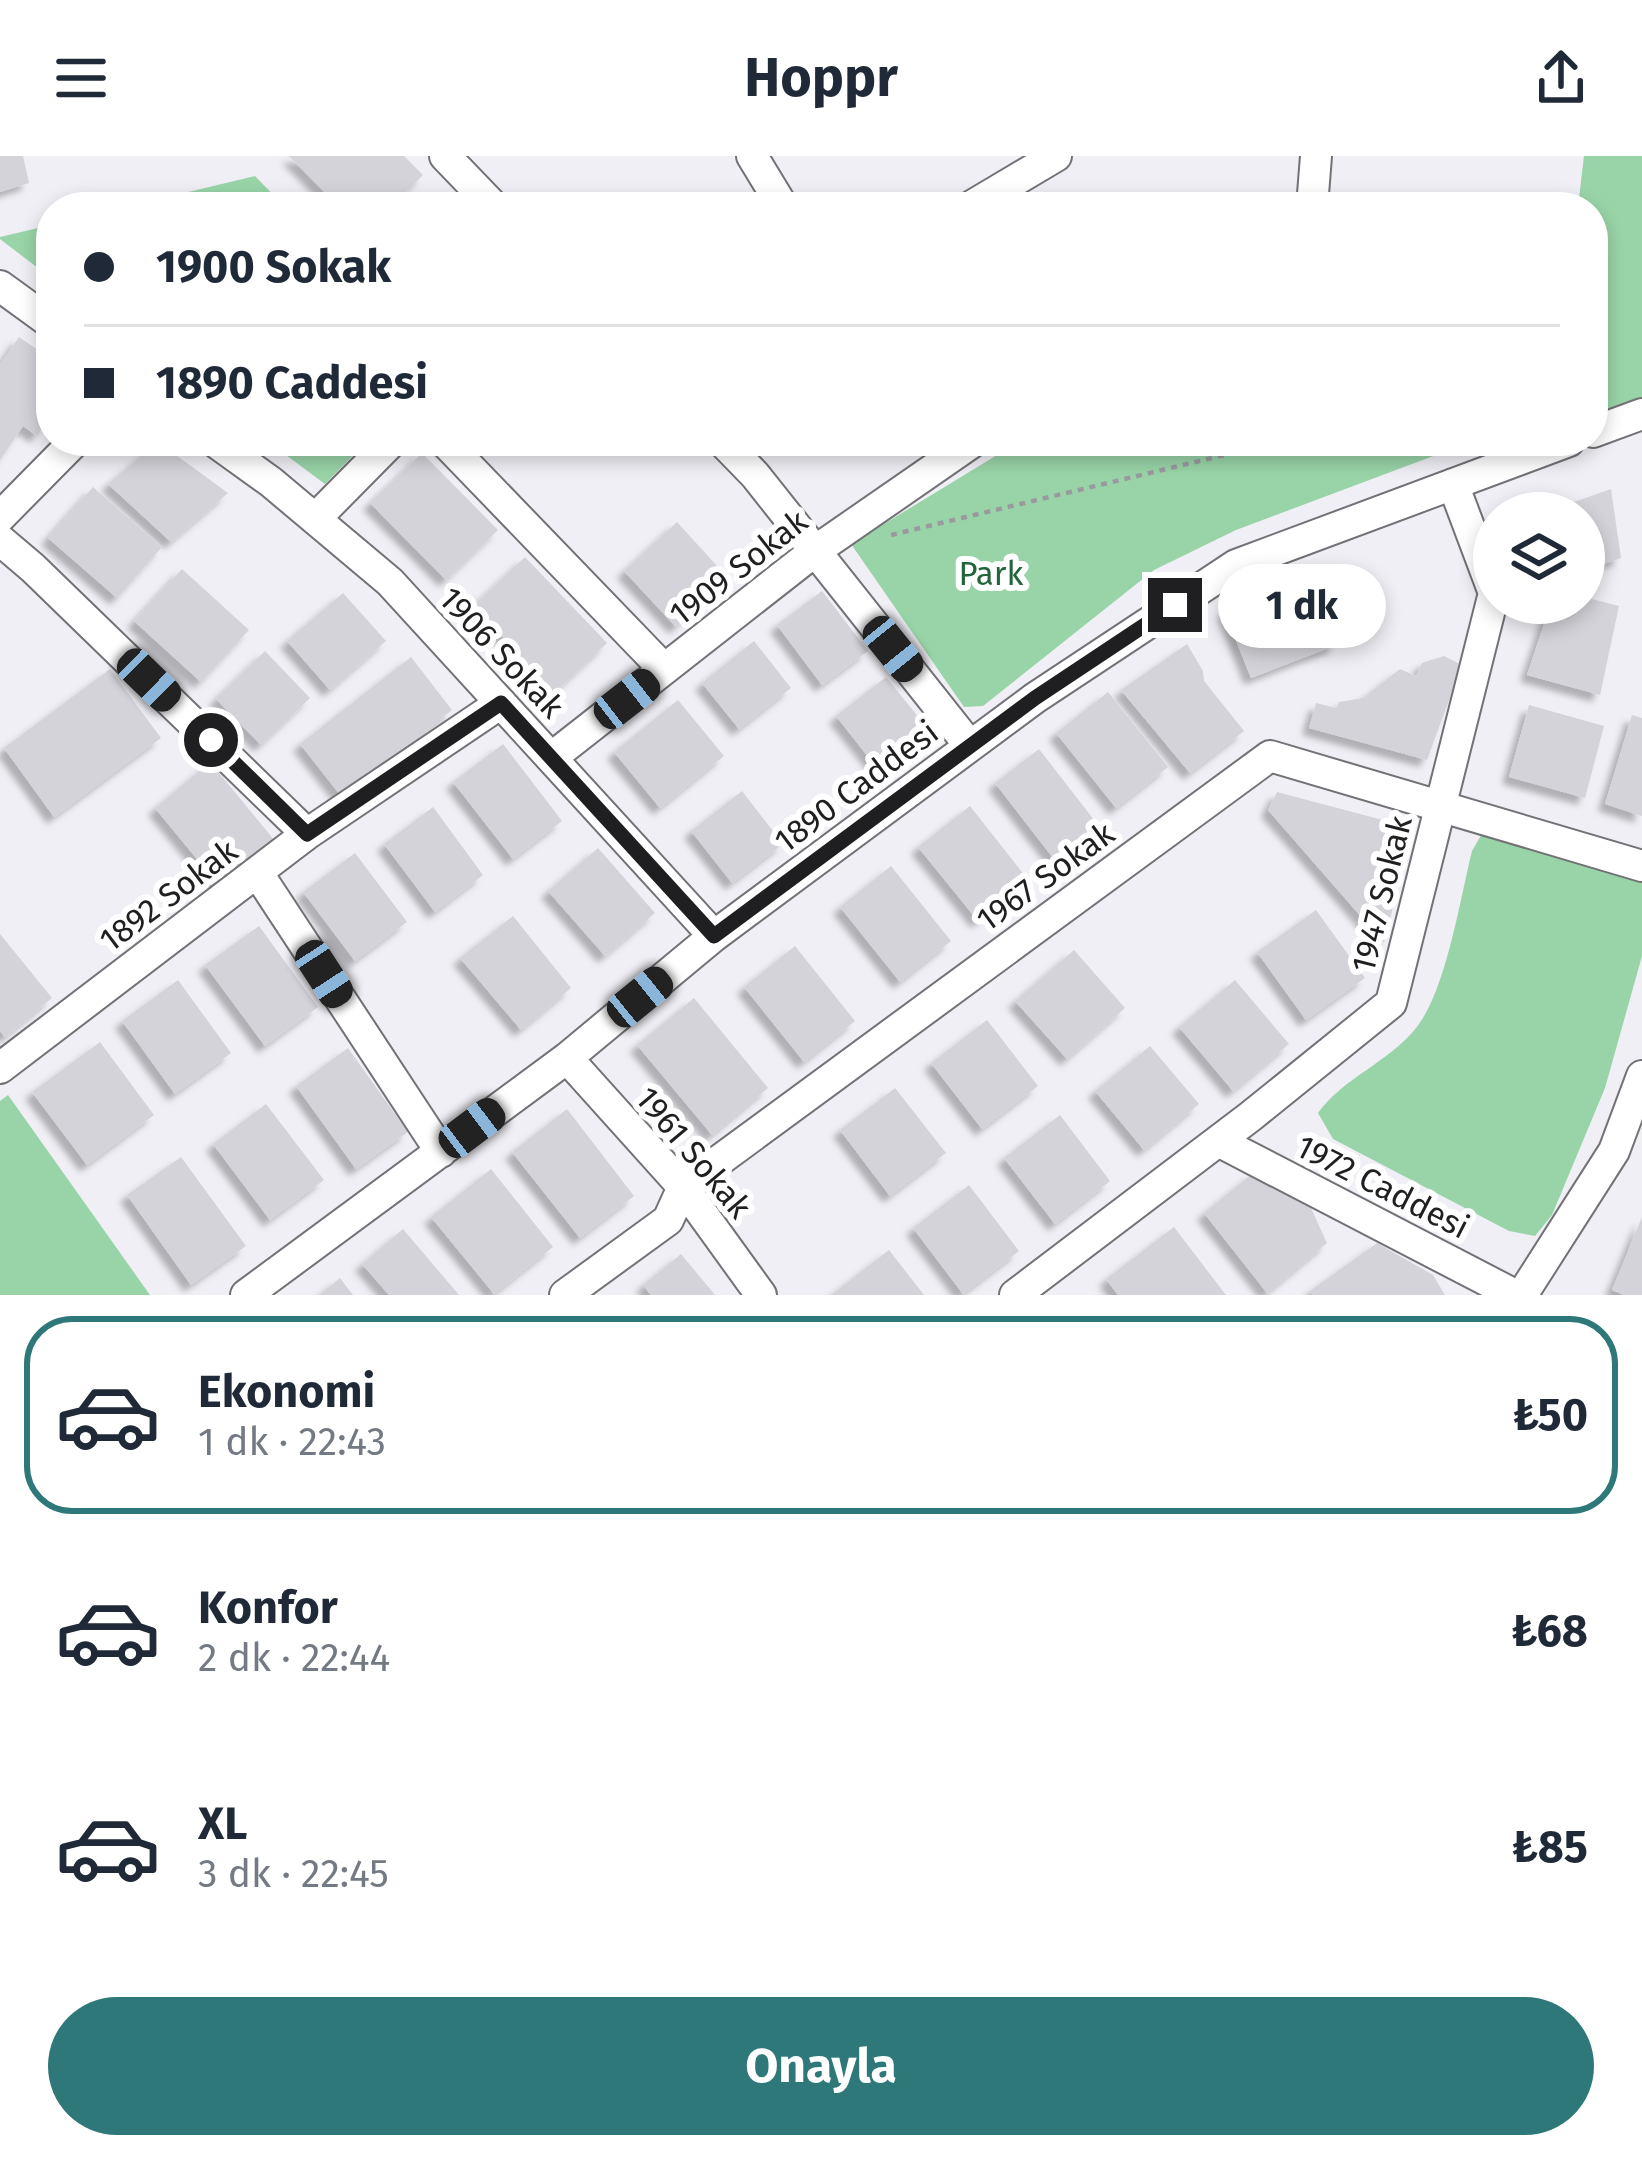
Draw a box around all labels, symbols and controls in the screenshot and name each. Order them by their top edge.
icon: menu [48,45,114,111]
icon: share [1528,45,1594,111]
text: Hoppr [744,46,898,110]
text: 1900 Sokak [156,240,391,294]
text: 1890 Caddesi [156,356,428,410]
map controls [1473,492,1605,624]
button: layers [1473,492,1605,624]
street label: 1909 Sokak [662,501,816,634]
park label: Park [959,554,1024,594]
callout: 1 dk [1217,563,1385,647]
route end [1148,578,1202,632]
street label: 1906 Sokak [430,579,572,727]
text: 1 dk [1266,583,1338,629]
car [856,610,930,688]
car [111,642,187,718]
car [588,663,666,735]
street label: 1890 Caddesi [767,712,946,861]
route start [184,713,238,767]
street label: 1947 Sokak [1343,812,1421,977]
street label: 1967 Sokak [969,813,1122,940]
street label: 1892 Sokak [92,831,245,961]
car [289,934,359,1014]
car [601,960,679,1034]
street label: 1961 Sokak [627,1079,760,1227]
car [432,1092,512,1164]
street label: 1972 Caddesi [1289,1126,1476,1248]
icon: car [54,1361,162,1469]
text: Ekonomi [198,1365,375,1419]
text: ₺50 [1513,1388,1588,1442]
text: 1 dk · 22:43 [198,1419,386,1465]
icon: car [54,1577,162,1685]
text: Konfor [198,1581,338,1635]
text: ₺68 [1511,1604,1588,1658]
text: 2 dk · 22:44 [198,1635,390,1681]
icon: car [54,1793,162,1901]
text: XL [198,1797,247,1851]
text: ₺85 [1512,1820,1588,1874]
text: 3 dk · 22:45 [198,1851,389,1897]
button: Onayla [48,1997,1594,2135]

